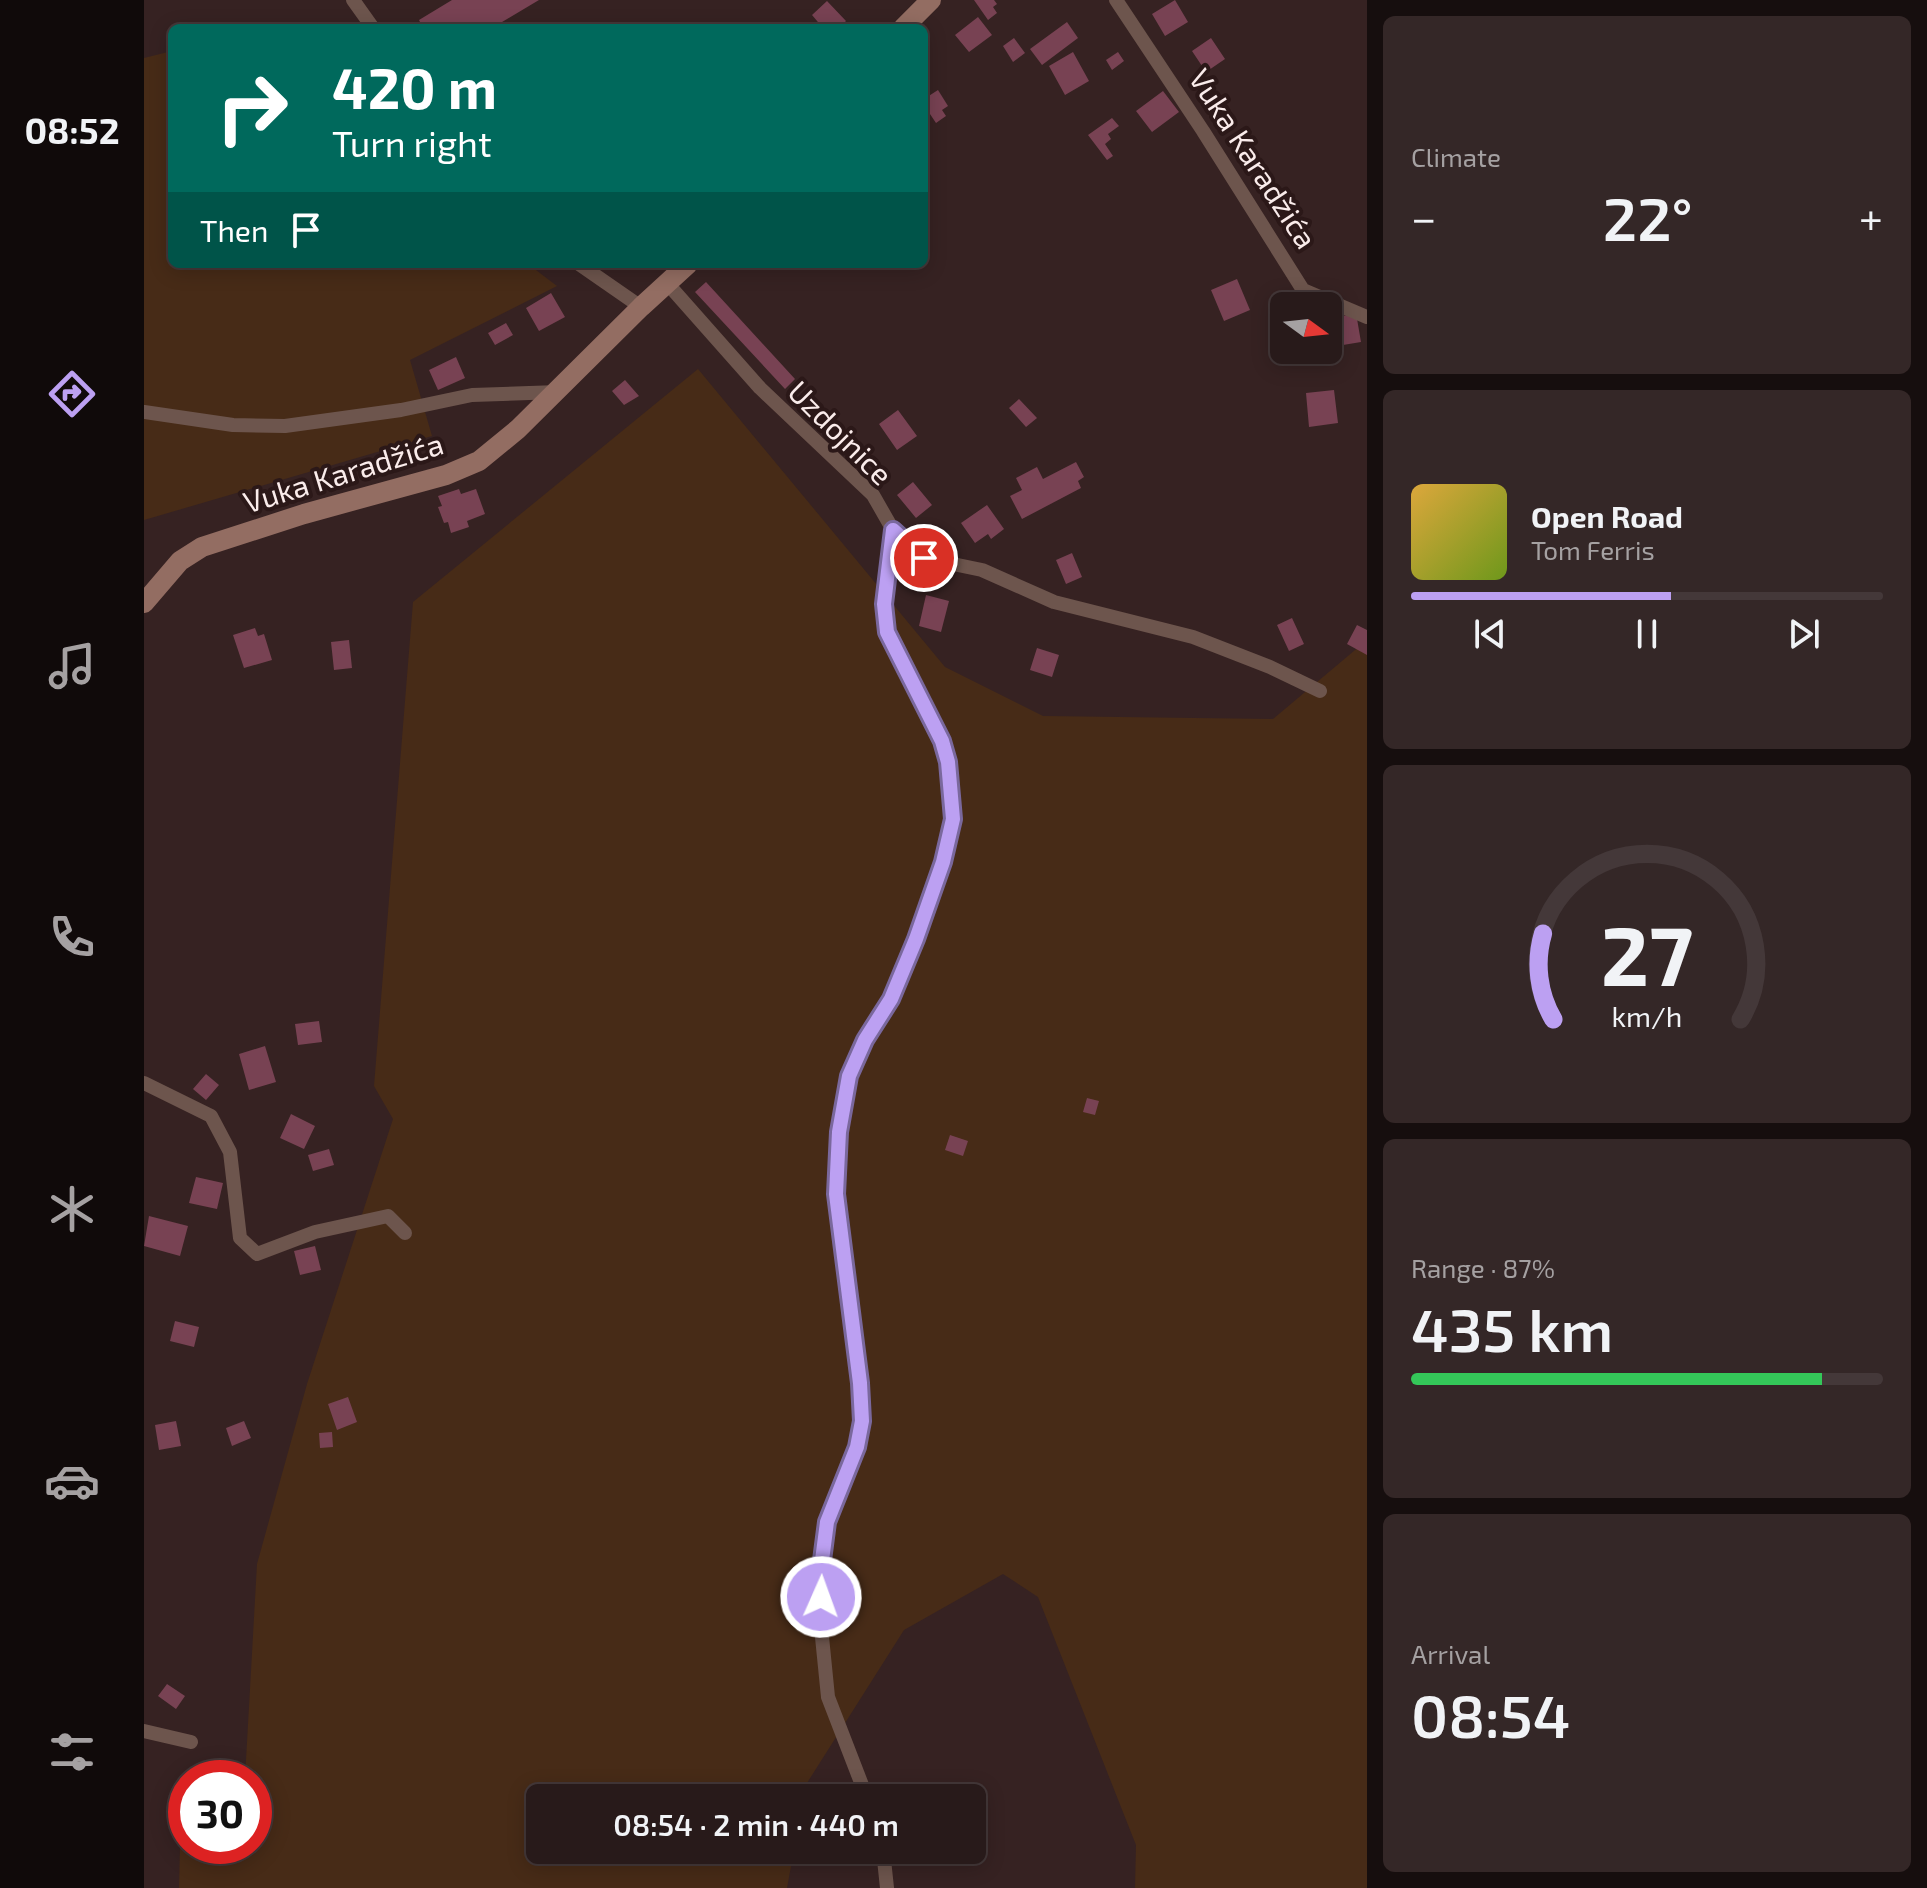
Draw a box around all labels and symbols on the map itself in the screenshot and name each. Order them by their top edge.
street label: Vuka Karadžića [1183,61,1325,255]
north arrow [1270,292,1342,364]
street label: Uzdojnice [781,372,901,492]
street label: Vuka Karadžića [239,425,447,519]
pin [890,524,958,592]
position arrow [779,1555,863,1639]
speed limit sign: 30 [168,1760,272,1864]

